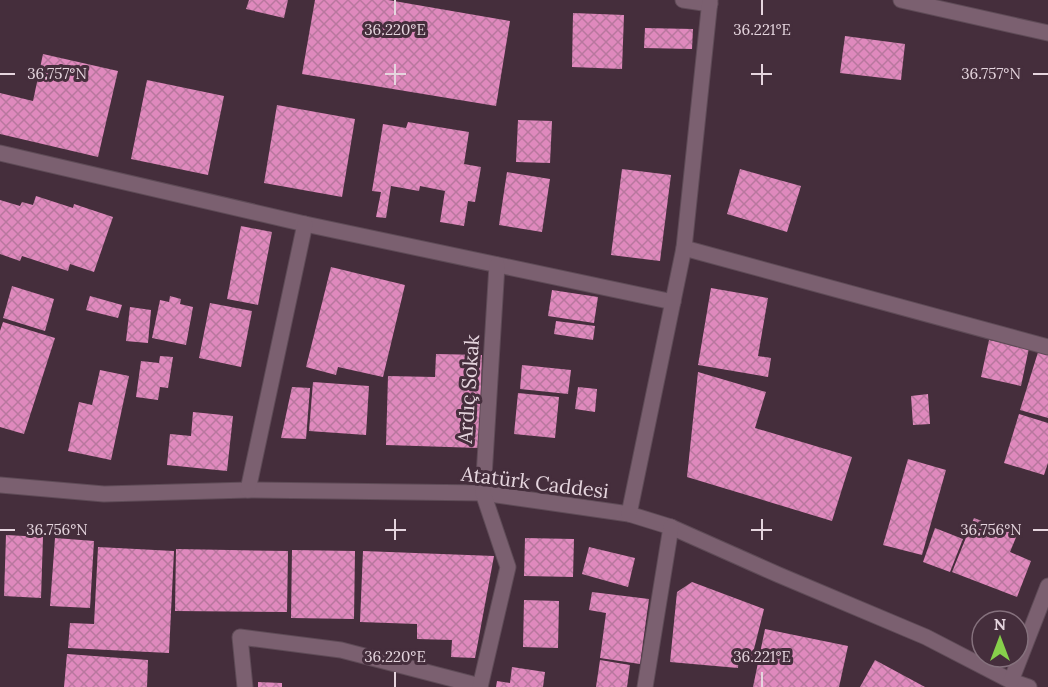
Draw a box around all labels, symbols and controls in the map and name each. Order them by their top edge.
text: 36.220°E [364,20,426,39]
text: 36.221°E [733,20,791,39]
text: 36.757°N [27,64,87,83]
text: 36.757°N [961,64,1021,83]
street label: Ardıç Sokak [452,333,484,445]
street label: Atatürk Caddesi [459,460,610,503]
text: 36.756°N [26,520,88,539]
text: 36.756°N [960,520,1022,539]
north arrow [970,609,1030,669]
text: N [994,614,1006,634]
text: 36.220°E [364,647,426,666]
text: 36.221°E [733,647,791,666]

